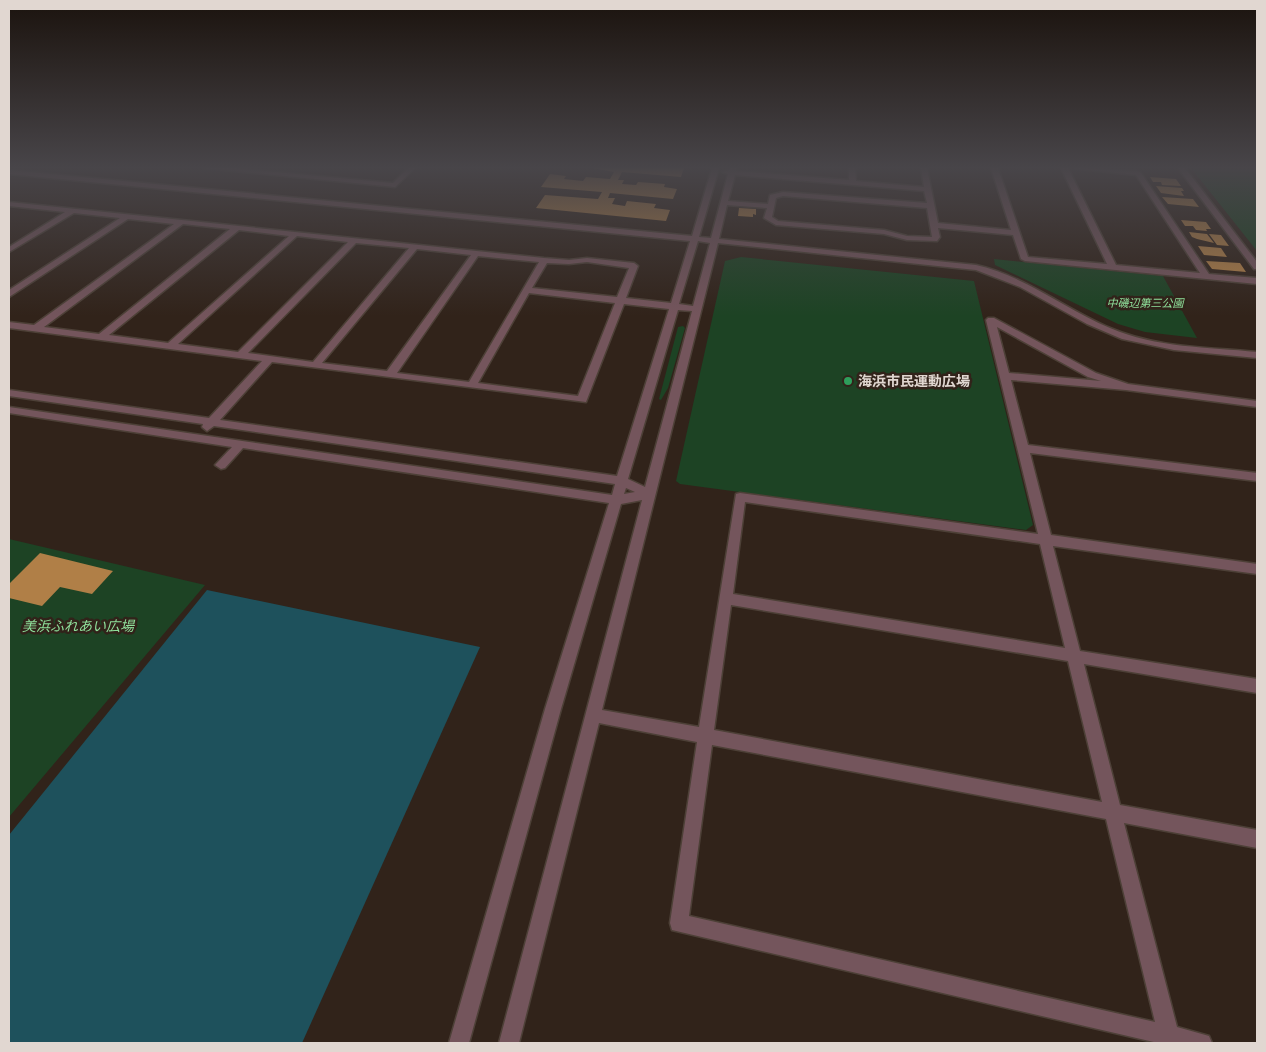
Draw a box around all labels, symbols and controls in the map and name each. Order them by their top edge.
park label: 中磯辺第三公園 [1107,296,1185,310]
place label: 海浜市民運動広場 [858,372,970,390]
marker: 海浜市民運動広場 [842,375,854,387]
park label: 美浜ふれあい広場 [22,617,136,635]

